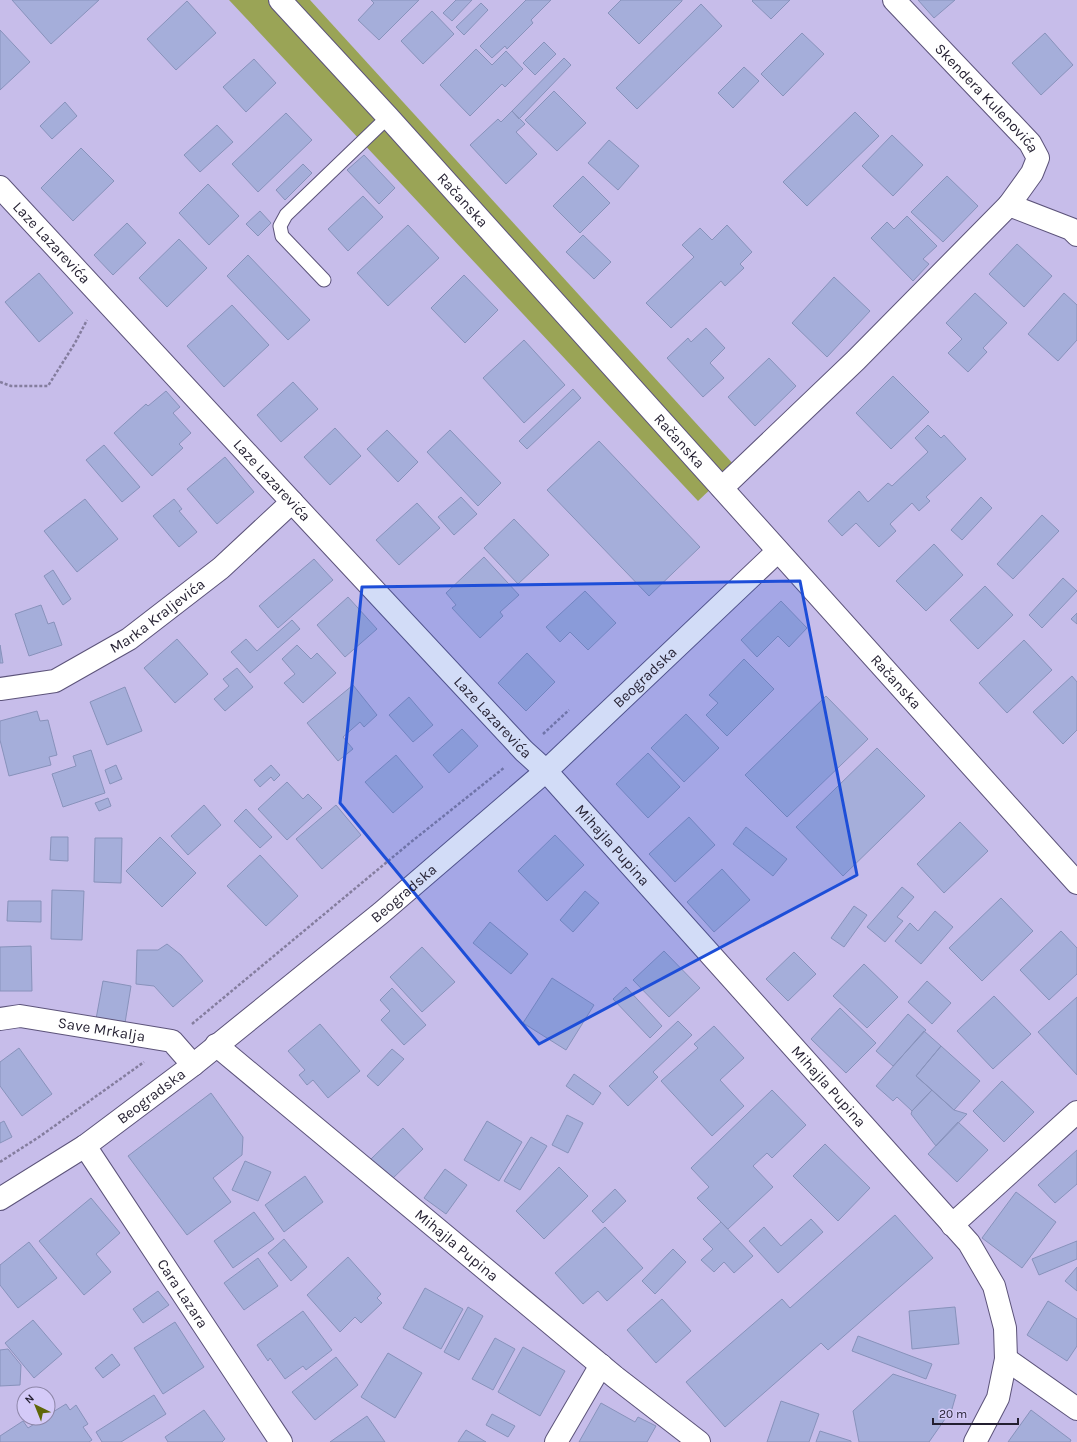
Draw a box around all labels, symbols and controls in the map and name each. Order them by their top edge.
street label: Skendera Kulenovića [931,40,1042,156]
street label: Račanska [434,169,492,231]
street label: Laze Lazarevića [9,198,94,288]
street label: Račanska [650,410,709,472]
street label: Laze Lazarevića [229,436,314,525]
street label: Marka Kraljevića [107,575,208,657]
street label: Beogradska [609,643,681,712]
street label: Račanska [867,651,925,713]
street label: Laze Lazarevića [450,673,535,762]
street label: Mihajla Pupina [571,801,654,889]
street label: Beogradska [367,860,440,927]
street label: Save Mrkalja [57,1013,147,1045]
street label: Mihajla Pupina [787,1042,870,1131]
street label: Beogradska [114,1065,189,1128]
street label: Mihajla Pupina [411,1205,502,1285]
street label: Cara Lazara [153,1256,212,1332]
north arrow [16,1386,56,1426]
text: N [22,1392,37,1406]
scale bar [933,1400,1018,1426]
text: 20 m [939,1407,967,1421]

